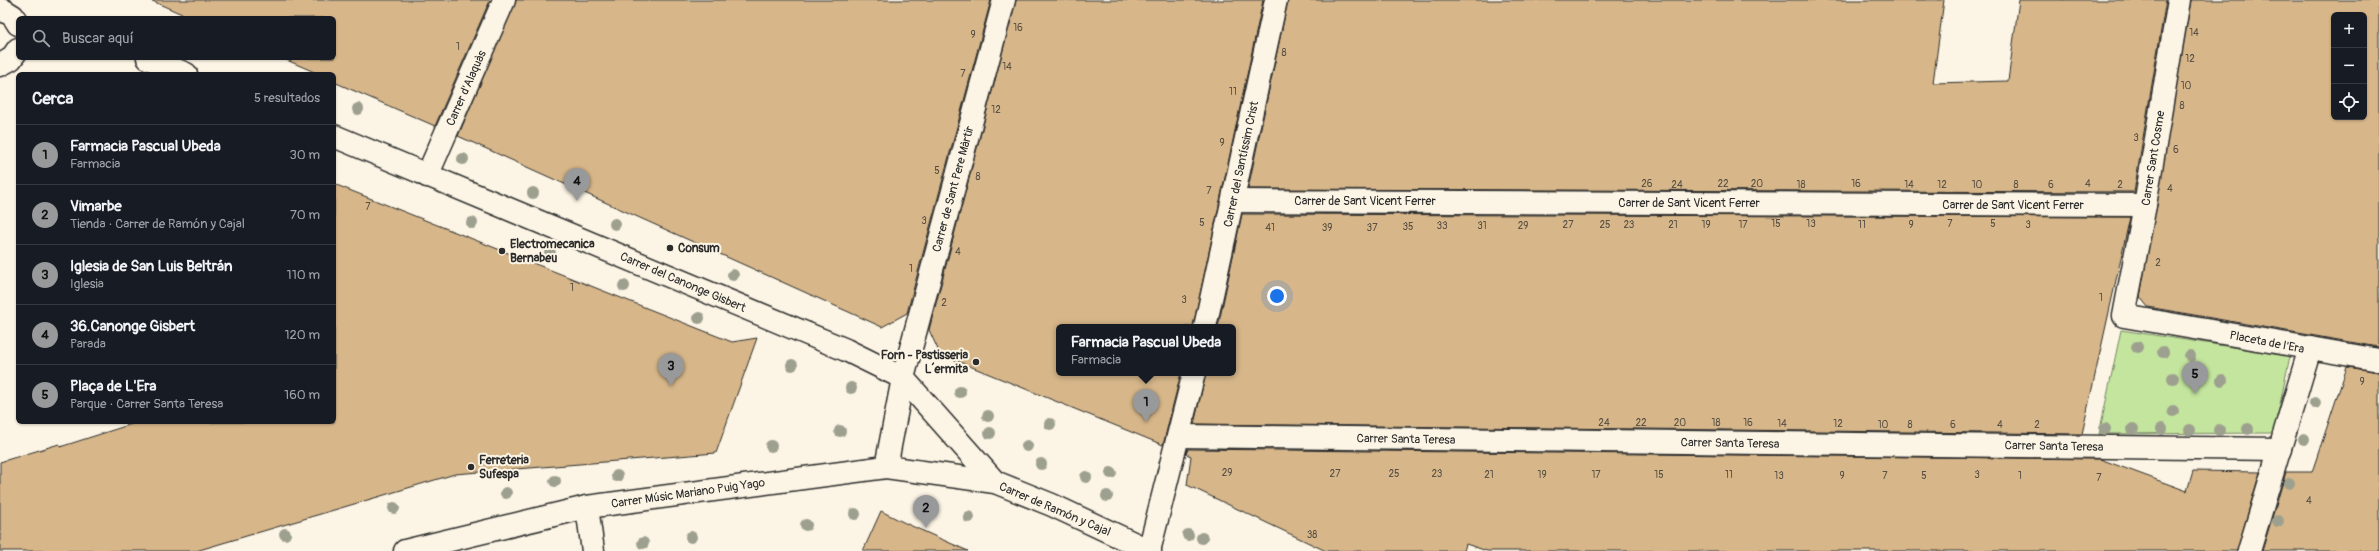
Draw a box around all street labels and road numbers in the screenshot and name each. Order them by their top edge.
street label: Carrer d'Alaquàs [443,48,490,128]
street label: Carrer del Santíssim Crist [1221,100,1262,228]
street label: Carrer Sant Cosme [2139,109,2168,207]
street label: Carrer de Sant Pere Màrtir [929,124,978,254]
street label: Carrer de Sant Vicent Ferrer [1294,194,1436,209]
street label: Carrer de Sant Vicent Ferrer [1618,196,1760,211]
street label: Carrer de Sant Vicent Ferrer [1942,198,2084,213]
street label: Carrer del Canonge Gisbert [618,249,748,316]
street label: Placeta de l'Era [2228,328,2306,357]
street label: Carrer Santa Teresa [1356,431,1456,448]
street label: Carrer Santa Teresa [1680,435,1780,452]
street label: Carrer Santa Teresa [2004,438,2104,455]
street label: Carrer Músic Mariano Puig Yago [610,475,766,512]
street label: Carrer de Ramón y Cajal [997,479,1113,540]

